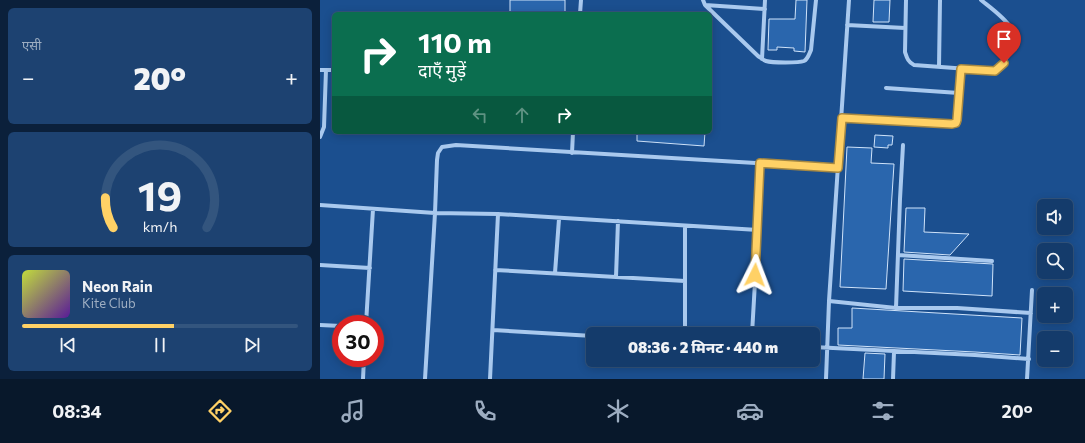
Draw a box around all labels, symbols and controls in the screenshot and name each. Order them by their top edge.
pin [987,22,1021,63]
text: 110 m [418,25,492,59]
icon: right [352,28,404,80]
icon: arrive [993,28,1015,50]
text: एसी [22,37,41,53]
text: 20° [133,59,186,96]
text: दाएँ मुड़ें [418,59,466,81]
text: − [22,64,35,91]
text: + [285,64,298,91]
icon: left [469,104,491,126]
icon: ahead [511,104,533,126]
icon: right [553,104,575,126]
text: 19 [138,168,182,219]
map controls [1037,199,1073,367]
button: sound [1037,199,1073,235]
text: km/h [143,216,177,234]
button: search [1037,243,1073,279]
position arrow [734,254,776,296]
text: Neon Rain [82,277,153,295]
button: + [1037,287,1073,323]
text: Kite Club [82,295,136,311]
speed limit sign: 30 [332,315,384,367]
button: − [1037,331,1073,367]
icon: previous [57,334,79,356]
icon: pause [149,334,171,356]
icon: next [241,334,263,356]
text: 08:36 · 2 मिनट · 440 m [628,338,778,356]
icon: directions [206,397,234,425]
icon: music [339,397,367,425]
icon: phone [471,397,499,425]
icon: climate [604,397,632,425]
icon: car [736,397,764,425]
icon: filters [869,397,897,425]
text: 08:34 [52,400,102,422]
text: 20° [1002,400,1033,422]

